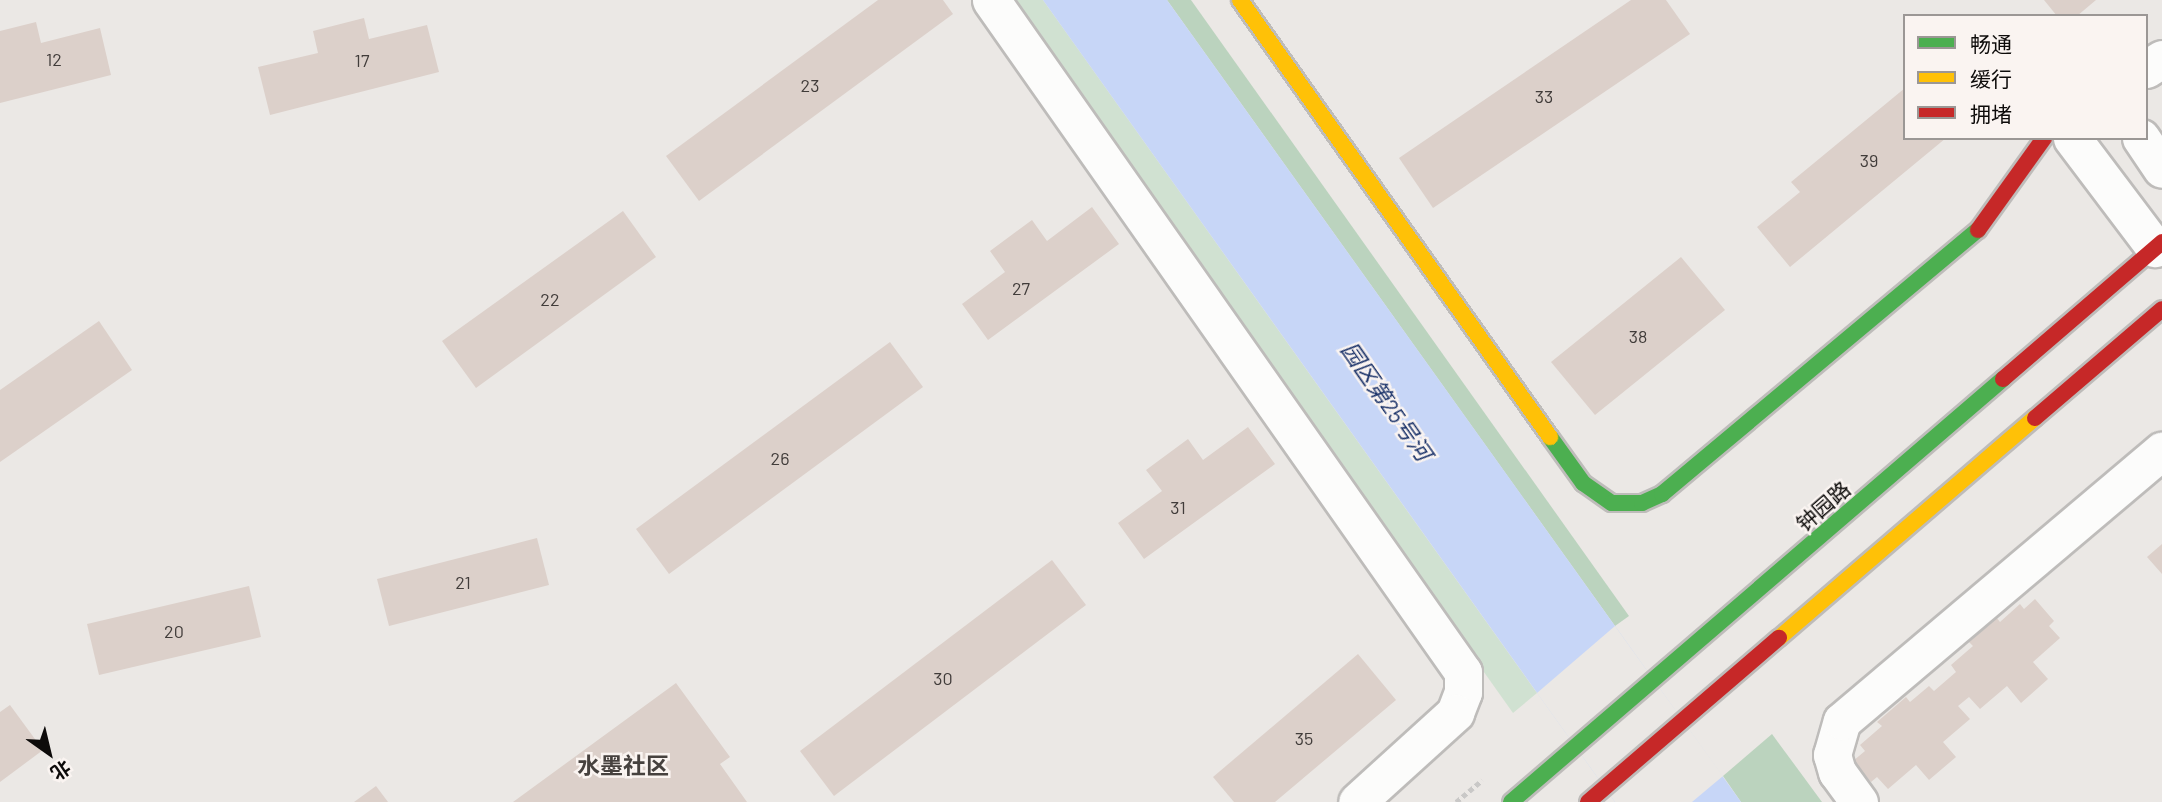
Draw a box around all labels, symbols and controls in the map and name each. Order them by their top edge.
legend [1903,14,2148,140]
text: 畅通 [1970,31,2012,56]
house number: 12 [46,48,62,70]
house number: 17 [355,49,369,71]
text: 缓行 [1970,66,2012,91]
house number: 23 [801,74,819,96]
house number: 33 [1535,85,1553,107]
text: 拥堵 [1970,101,2012,126]
house number: 39 [1860,149,1878,171]
house number: 27 [1012,277,1030,299]
house number: 22 [540,288,560,310]
house number: 38 [1629,325,1647,347]
water label: 园区第25号河 [1336,336,1438,466]
house number: 26 [771,447,789,469]
street label: 钟园路 [1791,476,1855,536]
house number: 31 [1170,496,1186,518]
house number: 21 [455,571,471,593]
house number: 20 [164,620,184,642]
house number: 30 [933,667,953,689]
north arrow [14,718,84,788]
house number: 35 [1295,727,1313,749]
district label: 水墨社区 [577,751,669,779]
text: 北 [47,756,75,786]

